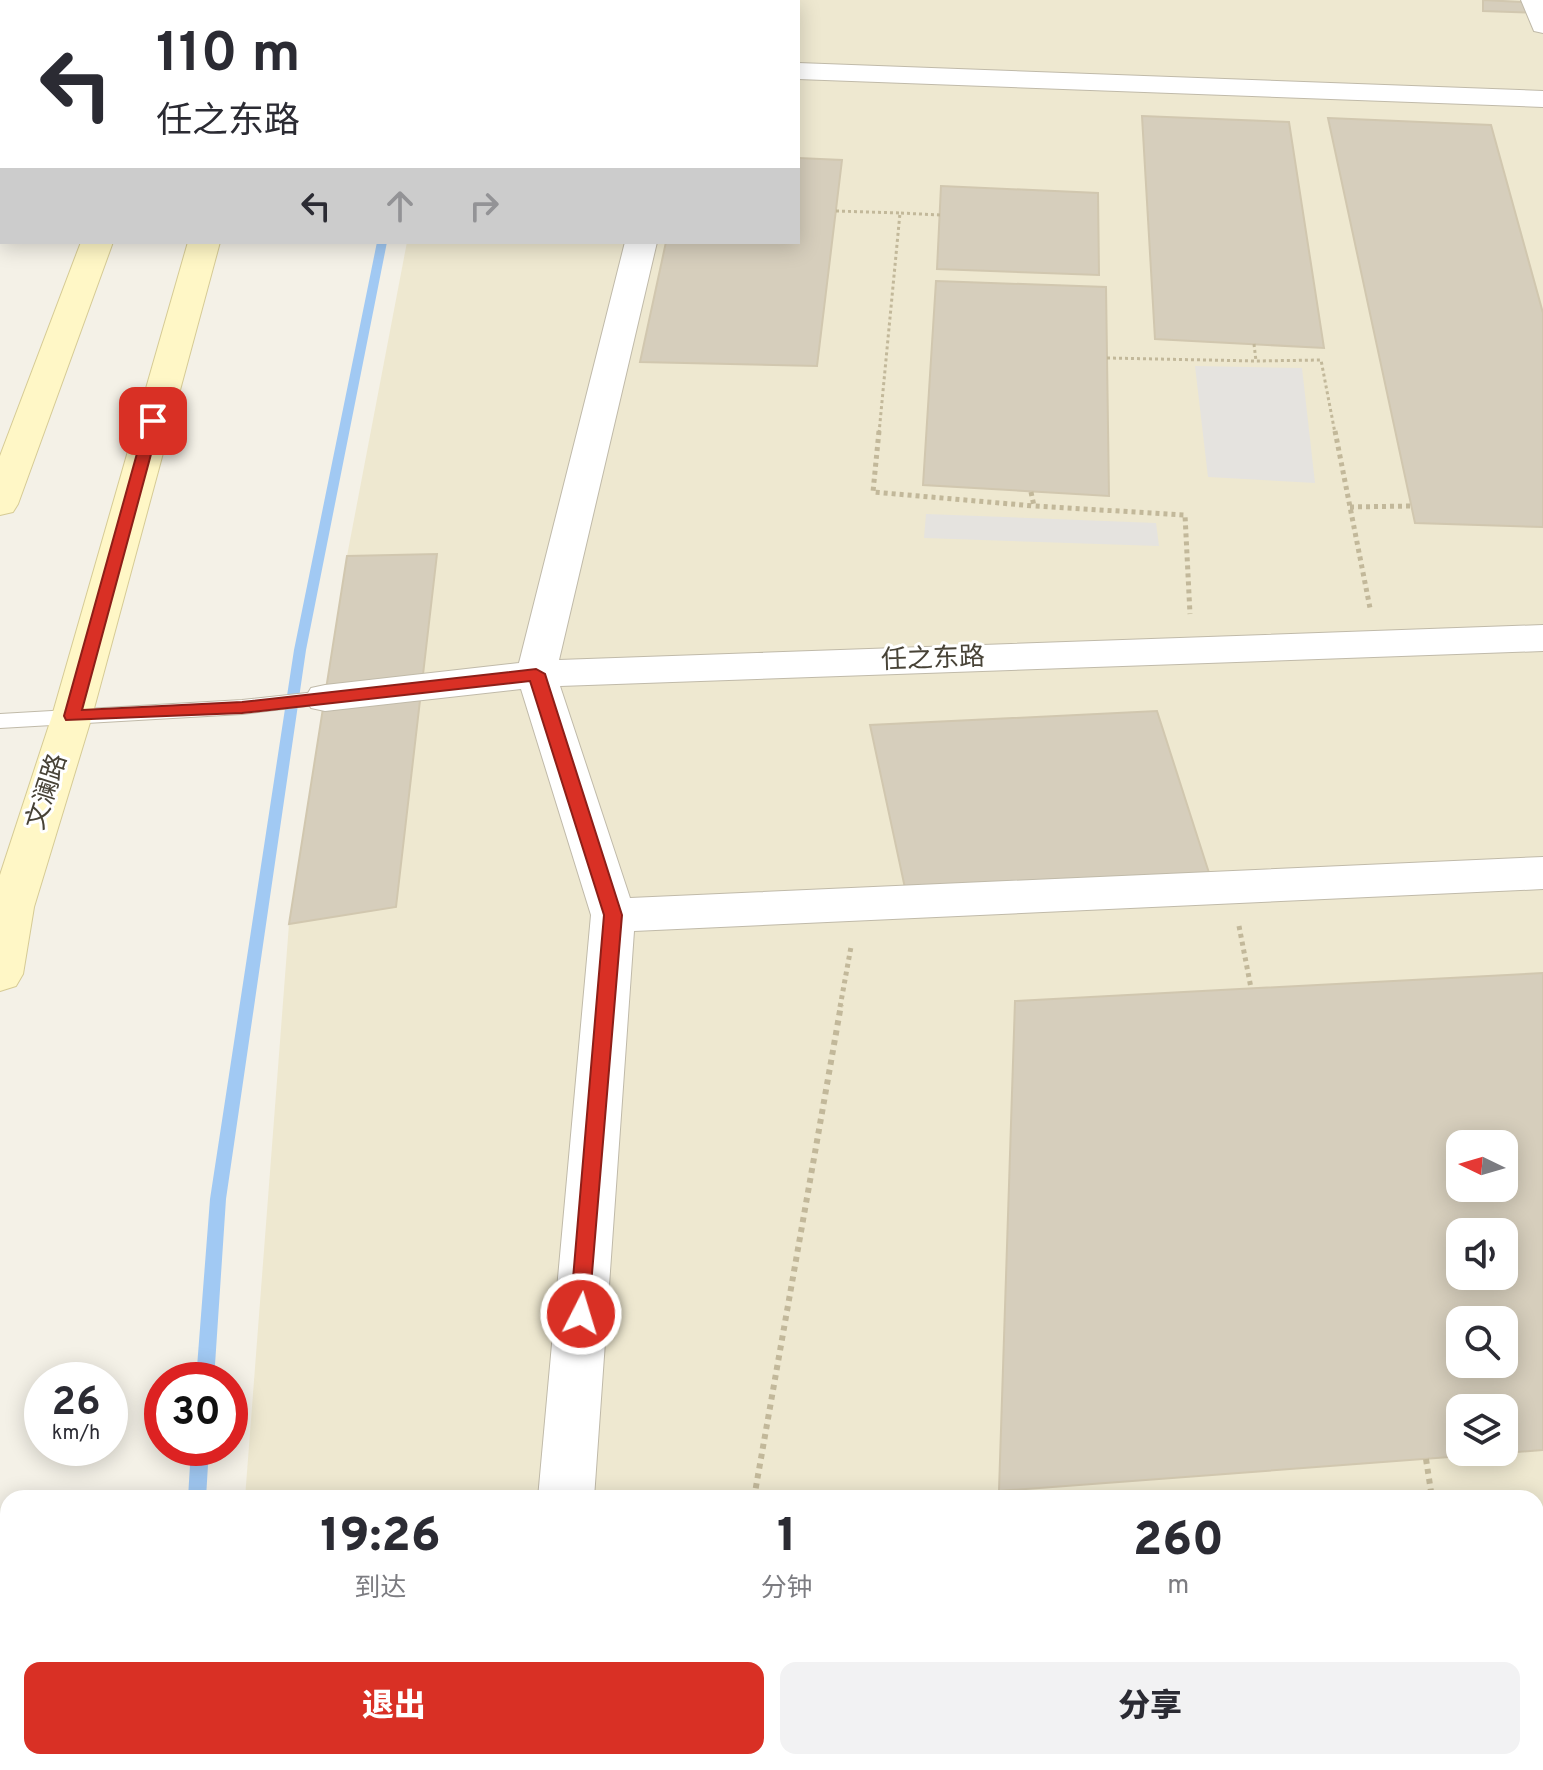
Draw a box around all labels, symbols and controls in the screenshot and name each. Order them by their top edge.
text: 110 m [156,21,301,91]
icon: left [24,32,128,136]
text: 任之东路 [156,100,300,146]
icon: left [294,184,338,228]
icon: ahead [378,184,422,228]
icon: right [462,184,506,228]
pin [119,387,187,455]
icon: arrive [131,399,175,443]
street label: 任之东路 [880,642,986,678]
street label: 文澜路 [20,750,76,834]
north arrow [1446,1130,1518,1202]
map controls [1446,1130,1518,1466]
button: sound [1446,1218,1518,1290]
position arrow [539,1272,623,1356]
button: search [1446,1306,1518,1378]
speed limit sign: 30 [144,1362,248,1466]
text: 26 [51,1379,101,1429]
button: layers [1446,1394,1518,1466]
text: km/h [52,1421,100,1447]
text: 19:26 [320,1508,441,1568]
text: 1 [777,1508,797,1568]
text: 260 [1133,1512,1224,1572]
text: m [1167,1570,1189,1603]
text: 到达 [354,1573,406,1606]
text: 分钟 [761,1573,813,1606]
button: 退出 [24,1662,764,1754]
button: 分享 [780,1662,1520,1754]

